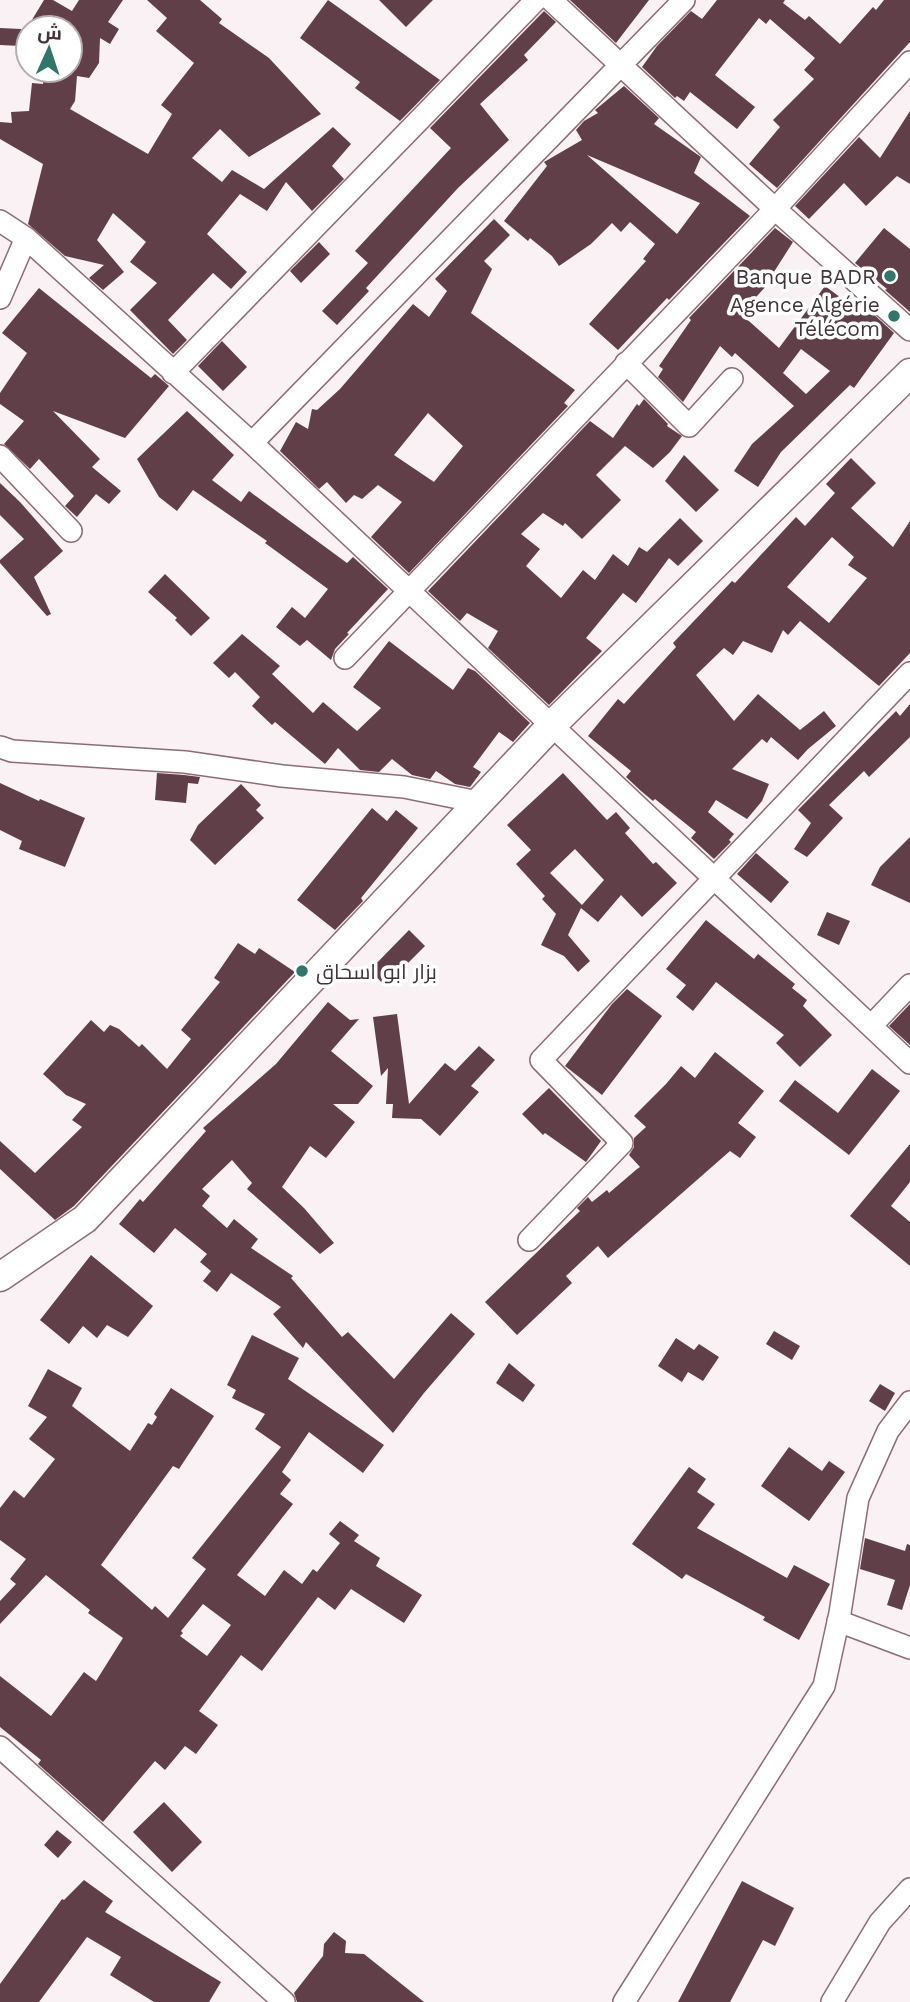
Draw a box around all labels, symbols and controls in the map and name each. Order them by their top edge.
north arrow [14,14,84,84]
text: ش [37,20,63,45]
place label: Banque BADR [736,264,876,289]
marker: Banque BADR [882,268,898,284]
place label: Agence Algérie Télécom [730,292,880,341]
marker: Agence Algérie Télécom [886,308,902,324]
place label: بزار ابو اسحاق [316,959,437,985]
marker: بزار ابو اسحاق [294,963,310,979]

